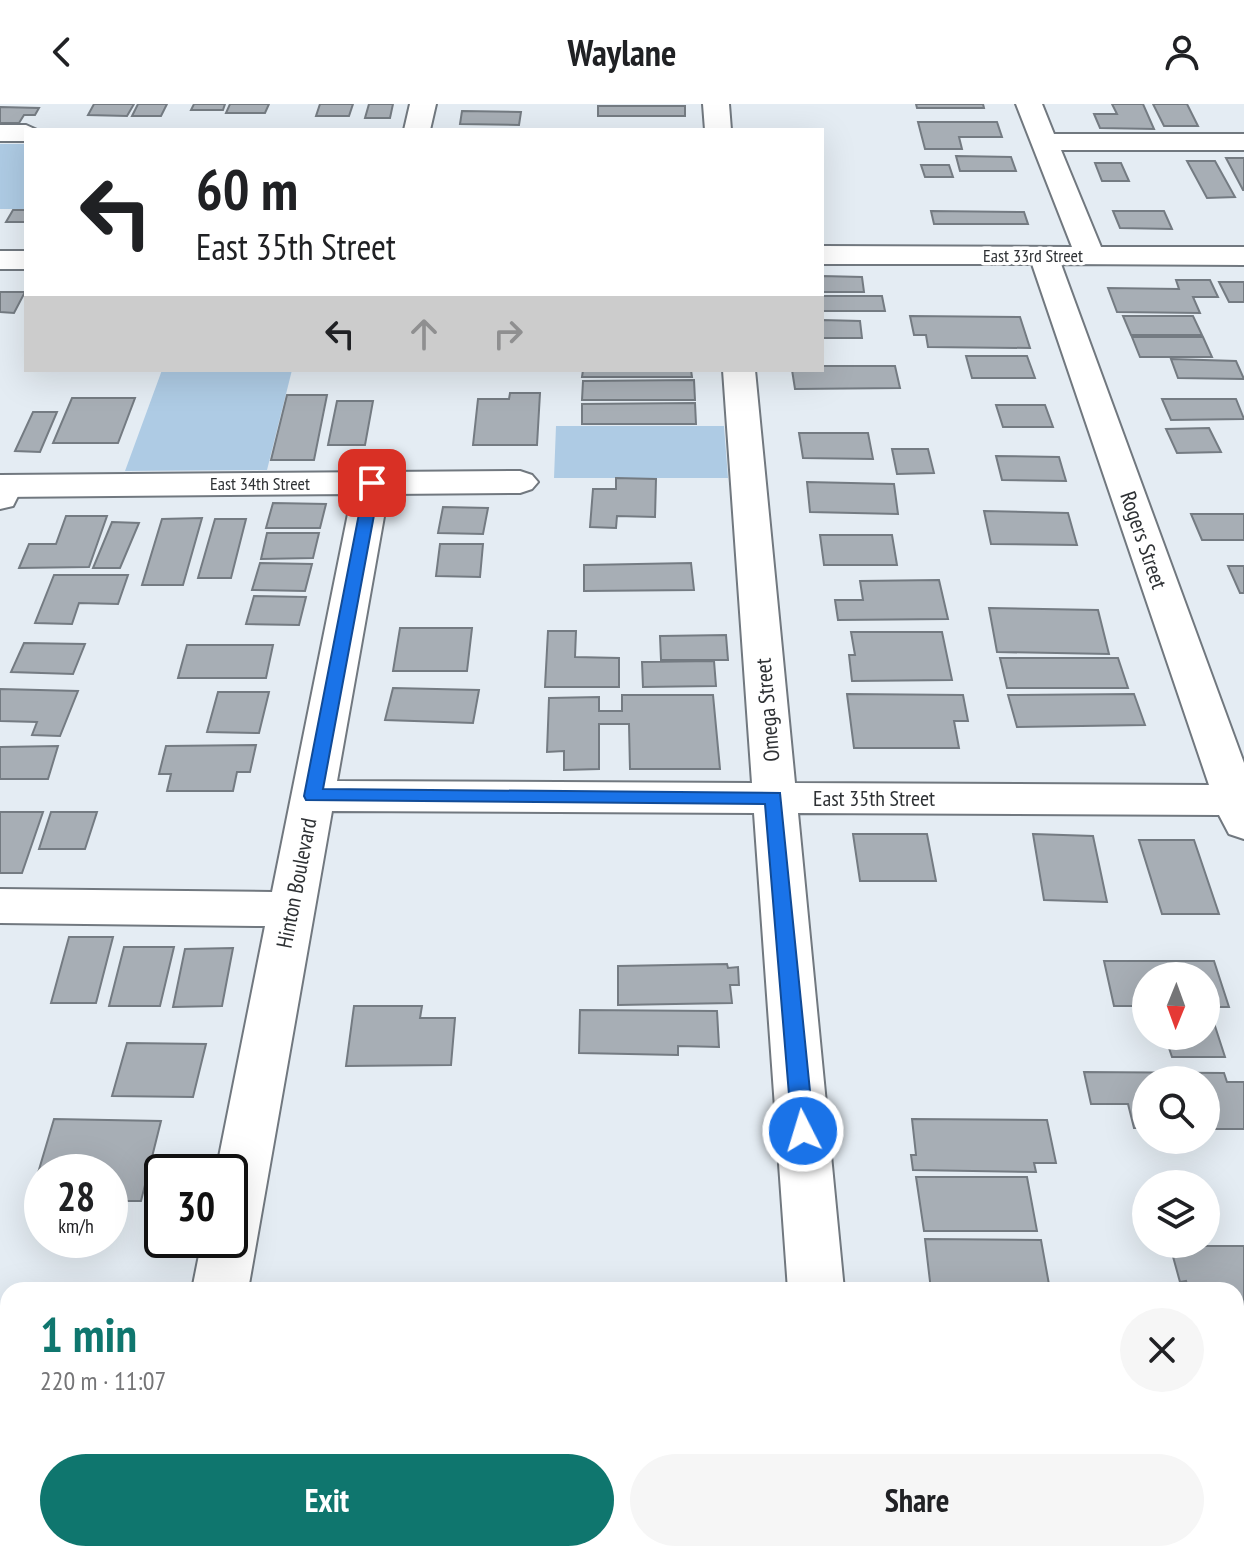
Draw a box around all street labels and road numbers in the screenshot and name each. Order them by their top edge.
street label: East 33rd Street [983,244,1083,267]
street label: East 34th Street [210,472,310,495]
street label: Rogers Street [1114,487,1174,593]
street label: Omega Street [749,657,785,763]
street label: East 35th Street [813,784,935,812]
street label: Hinton Boulevard [270,816,322,950]

